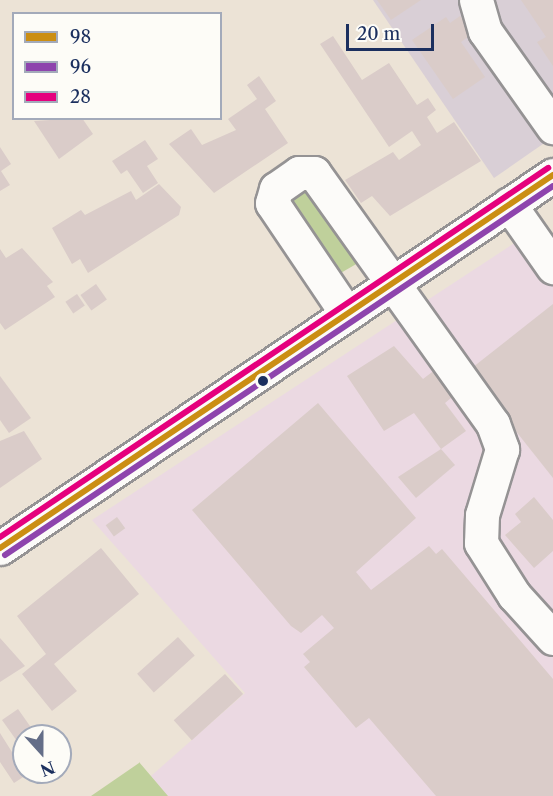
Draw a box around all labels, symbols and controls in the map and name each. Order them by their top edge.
legend [12,12,222,120]
scale bar [349,12,438,50]
text: 20 m [357,23,400,45]
text: 98 [70,26,91,48]
text: 96 [70,56,91,78]
text: 28 [70,86,91,108]
unlabelled marker [257,375,269,387]
north arrow [12,724,72,784]
text: N [38,757,58,781]

